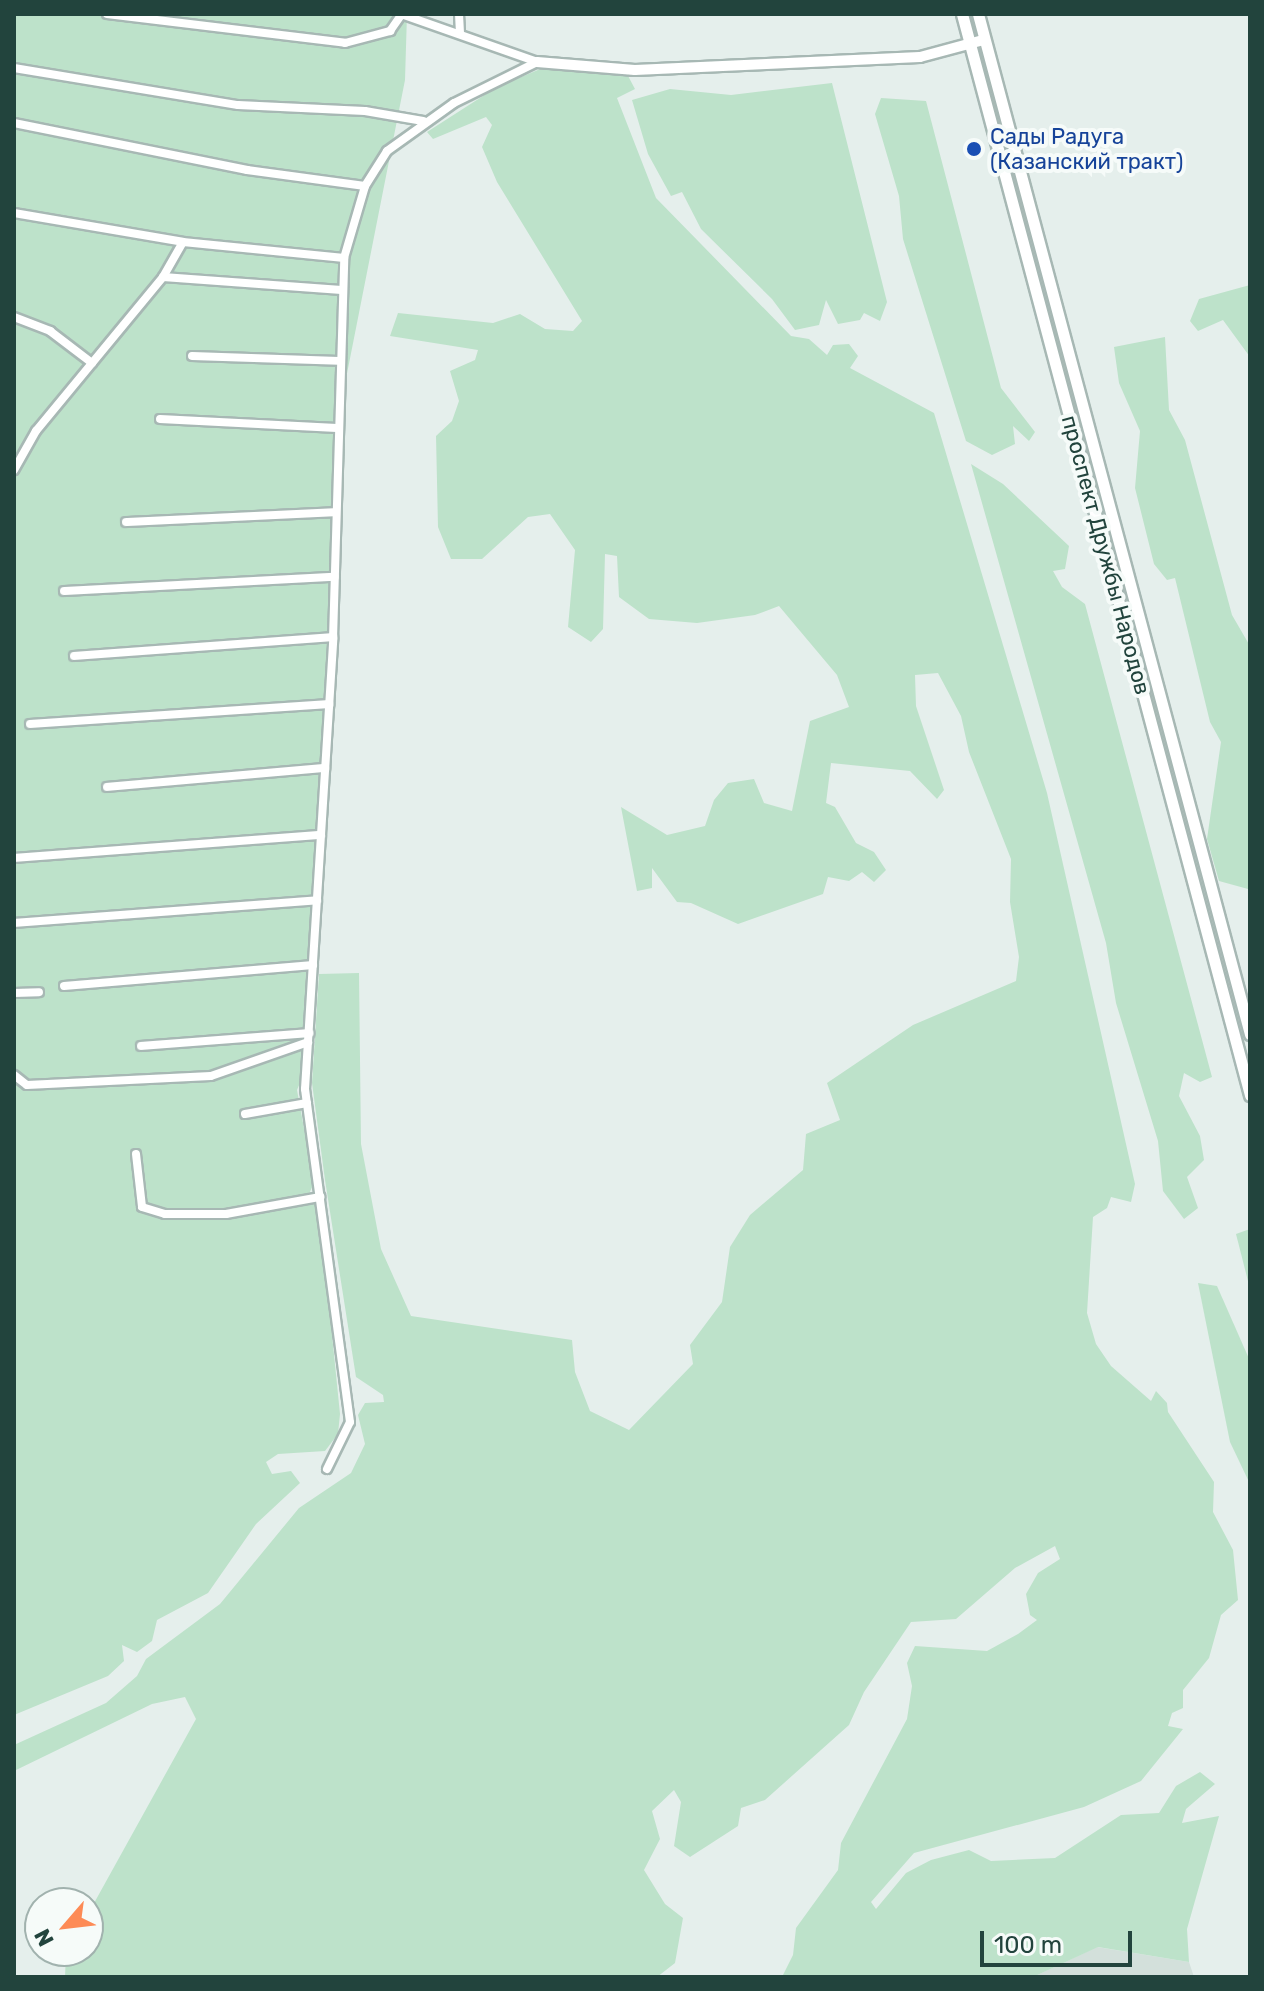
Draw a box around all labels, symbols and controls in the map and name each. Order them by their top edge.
place label: Сады Радуга (Казанский тракт) [990,123,1183,174]
marker: Сады Радуга (Казанский тракт) [965,140,983,158]
street label: проспект Дружбы Народов [1056,412,1156,698]
north arrow [24,1887,104,1967]
scale bar [984,1915,1136,1965]
text: N [29,1924,60,1951]
text: 100 m [994,1931,1062,1959]

